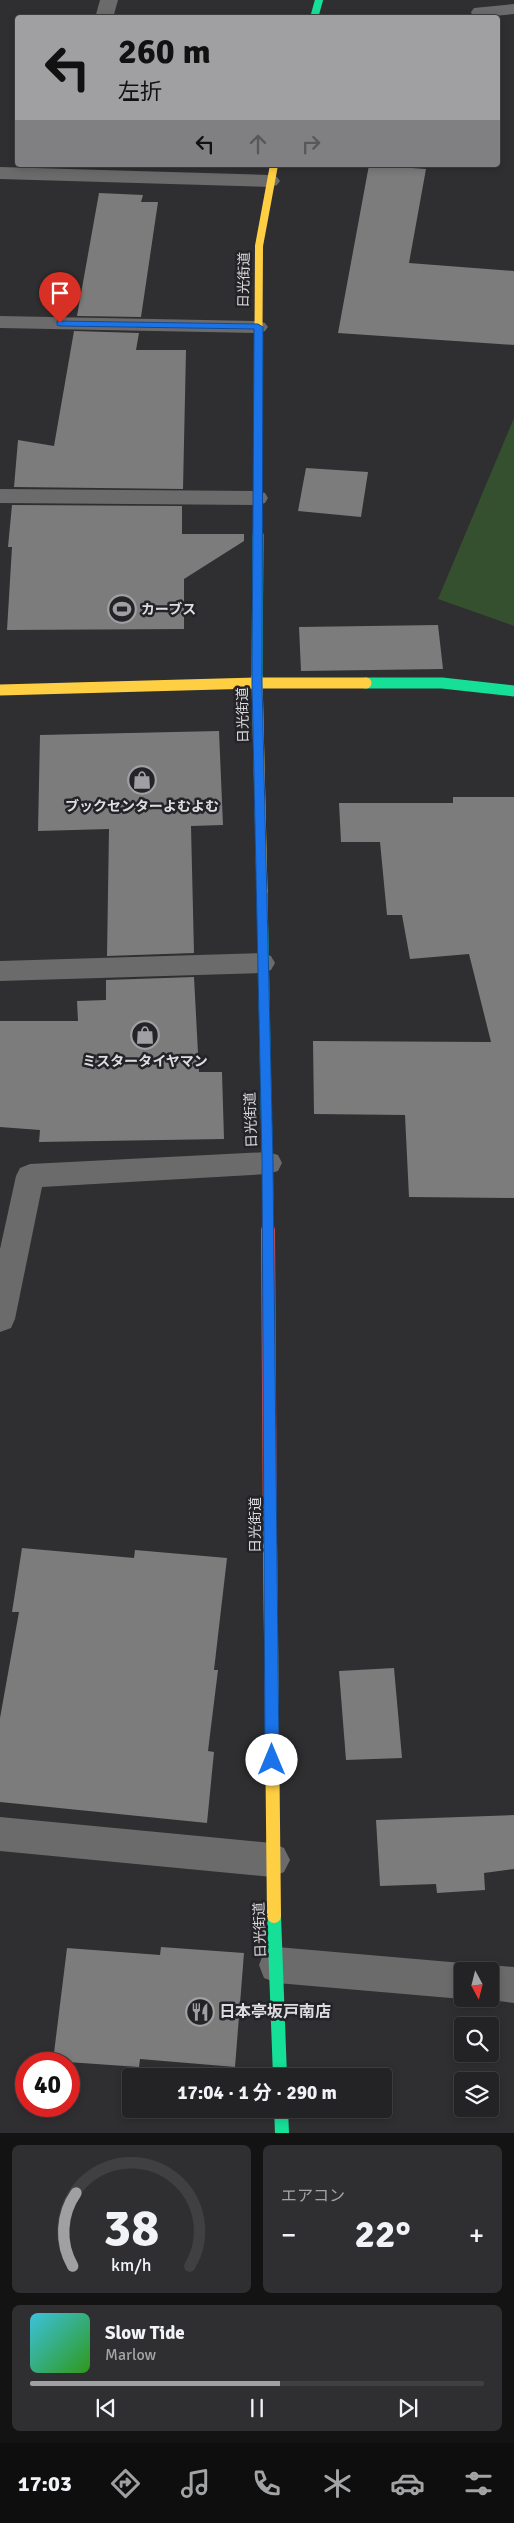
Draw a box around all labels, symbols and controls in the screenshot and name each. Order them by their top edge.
text: 260 m [118,30,211,73]
icon: left [35,35,100,100]
text: 左折 [118,78,162,105]
icon: left [191,130,219,158]
icon: ahead [244,130,272,158]
icon: right [297,130,325,158]
street label: 日光街道 [235,252,253,308]
pin [39,272,81,323]
icon: arrive [46,279,74,307]
sports icon: カーブス [107,594,137,624]
place label: カーブス [141,601,196,618]
street label: 日光街道 [234,687,252,743]
shop icon: ブックセンターよむよむ [127,765,157,795]
place label: ブックセンターよむよむ [65,798,219,815]
shop icon: ミスタータイヤマン [130,1020,160,1050]
place label: ミスタータイヤマン [82,1053,208,1070]
street label: 日光街道 [242,1092,260,1148]
street label: 日光街道 [247,1497,264,1553]
position arrow [245,1733,297,1785]
street label: 日光街道 [251,1902,269,1958]
north arrow [454,1962,499,2008]
map controls [454,1962,499,2117]
restaurant icon: 日本亭坂戸南店 [185,1997,215,2027]
place label: 日本亭坂戸南店 [219,2002,331,2022]
button: search [454,2017,499,2062]
speed limit sign: 40 [15,2052,80,2117]
button: layers [454,2072,499,2117]
text: 17:04 · 1 分 · 290 m [177,2081,337,2105]
text: エアコン [281,2186,345,2206]
text: 38 [103,2196,160,2260]
text: 22° [354,2211,411,2258]
text: − [281,2218,296,2252]
text: + [469,2218,484,2252]
text: km/h [111,2254,152,2276]
text: Slow Tide [105,2321,185,2345]
text: Marlow [105,2345,156,2365]
icon: previous [92,2394,120,2422]
icon: pause [243,2394,271,2422]
icon: next [394,2394,422,2422]
icon: directions [108,2466,143,2501]
icon: music [178,2466,213,2501]
icon: phone [249,2466,284,2501]
icon: climate [320,2466,355,2501]
icon: car [390,2466,425,2501]
icon: filters [461,2466,496,2501]
text: 17:03 [18,2470,72,2497]

